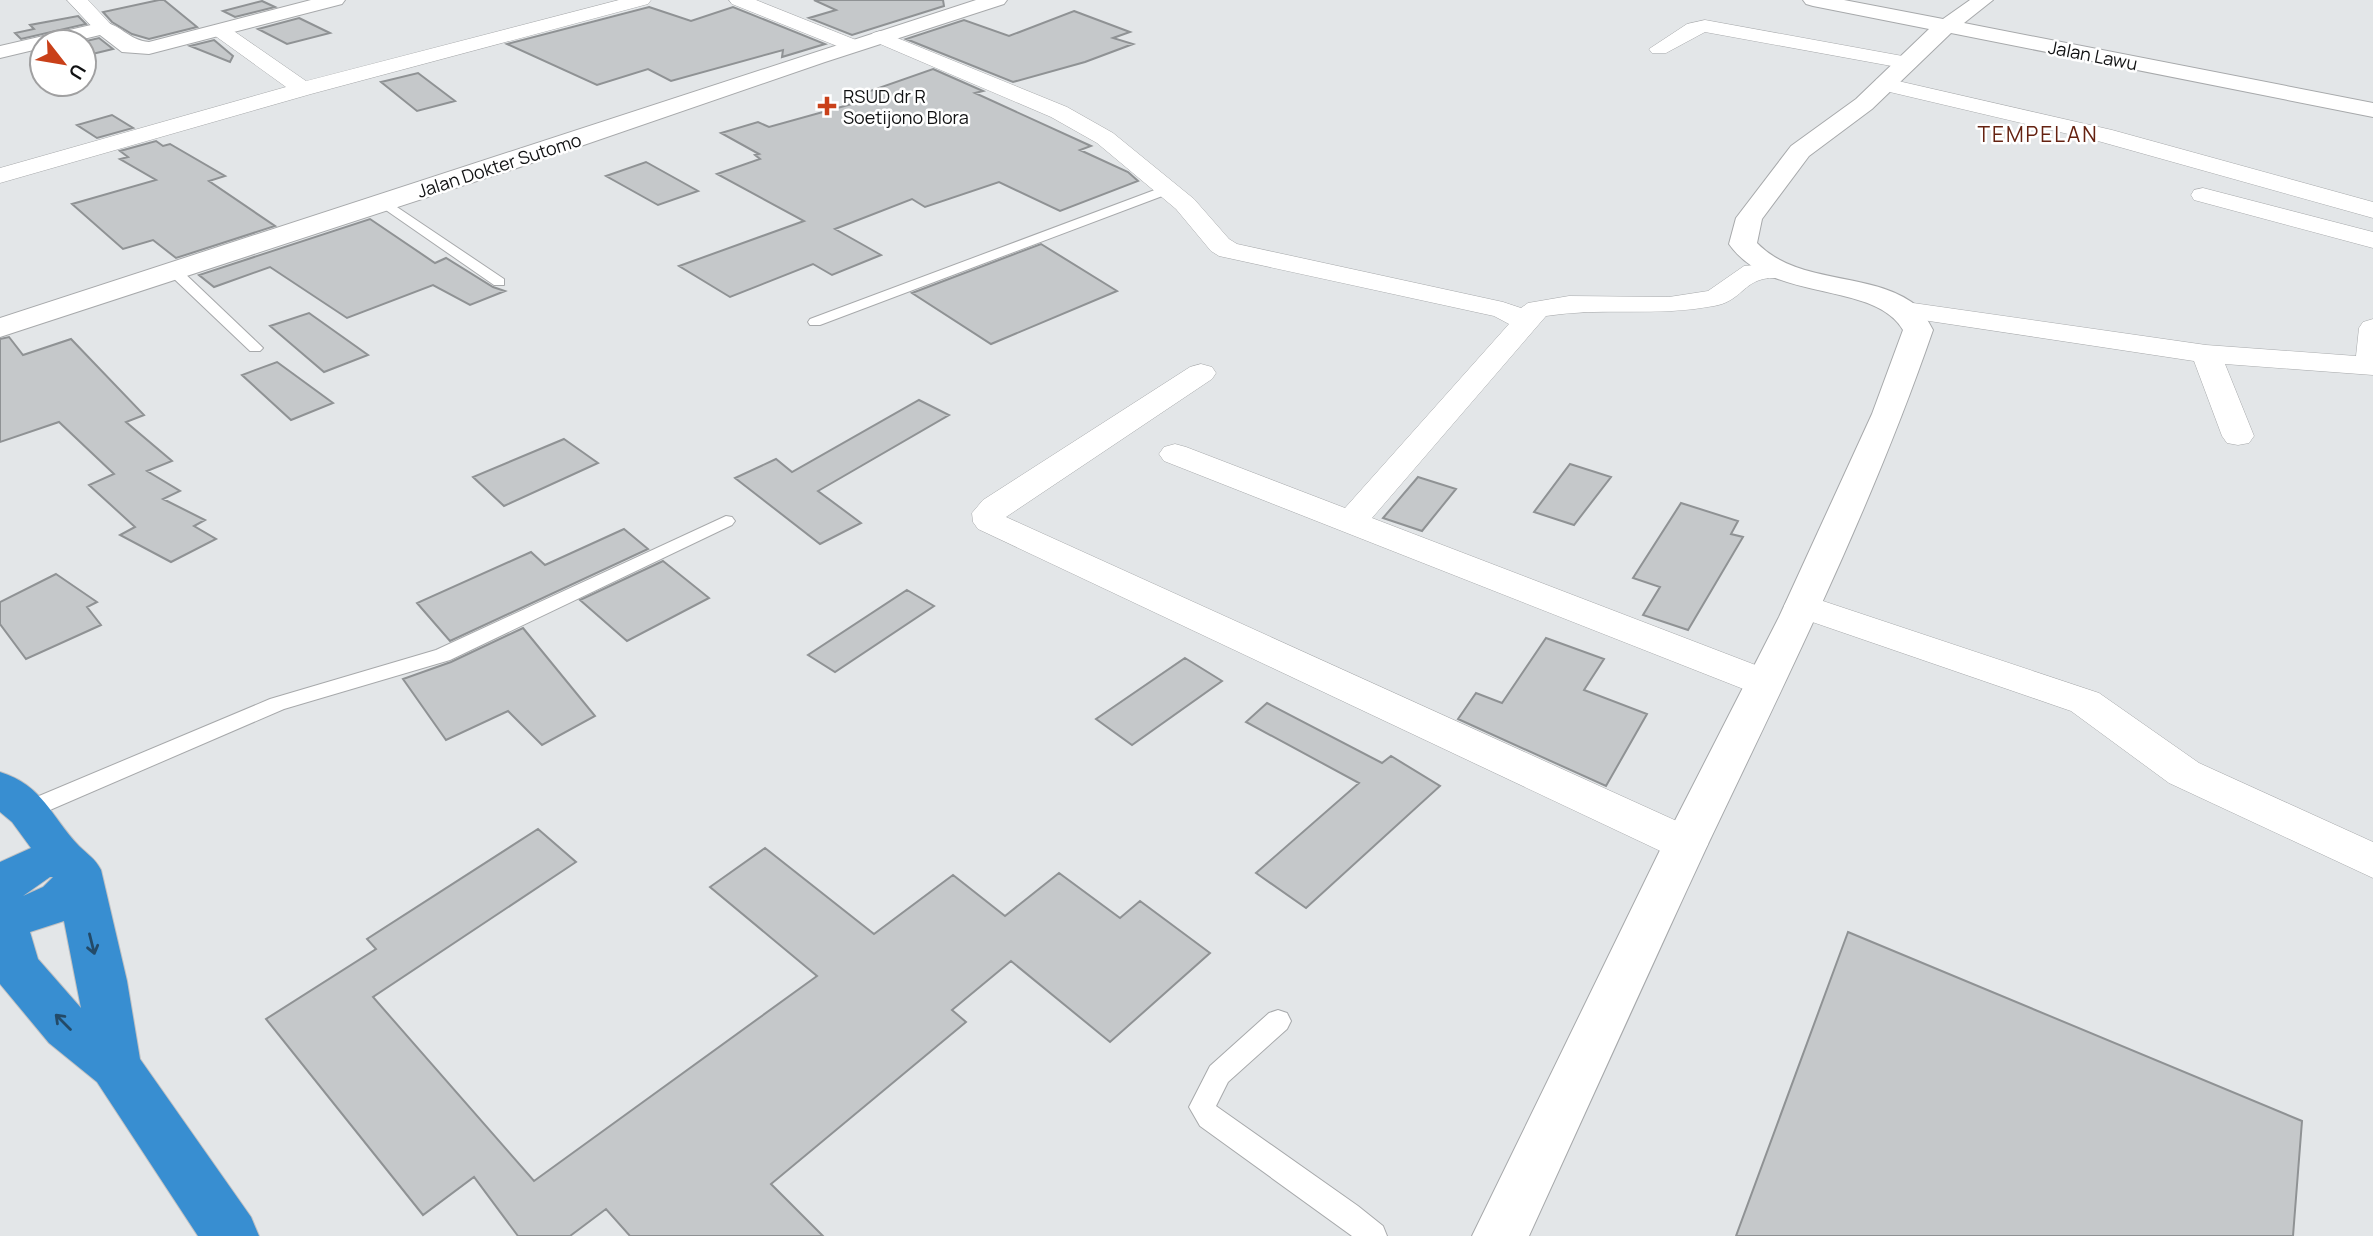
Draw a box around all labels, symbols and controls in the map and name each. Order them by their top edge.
north arrow [28,28,98,98]
street label: Jalan Lawu [2046,35,2140,75]
text: U [63,59,92,84]
place label: RSUD dr R Soetijono Blora [843,84,969,129]
marker: RSUD dr R Soetijono Blora [817,96,837,116]
district label: TEMPELAN [1977,120,2099,148]
street label: Jalan Dokter Sutomo [414,127,584,203]
one-way arrow [86,932,99,955]
one-way arrow [55,1014,72,1031]

